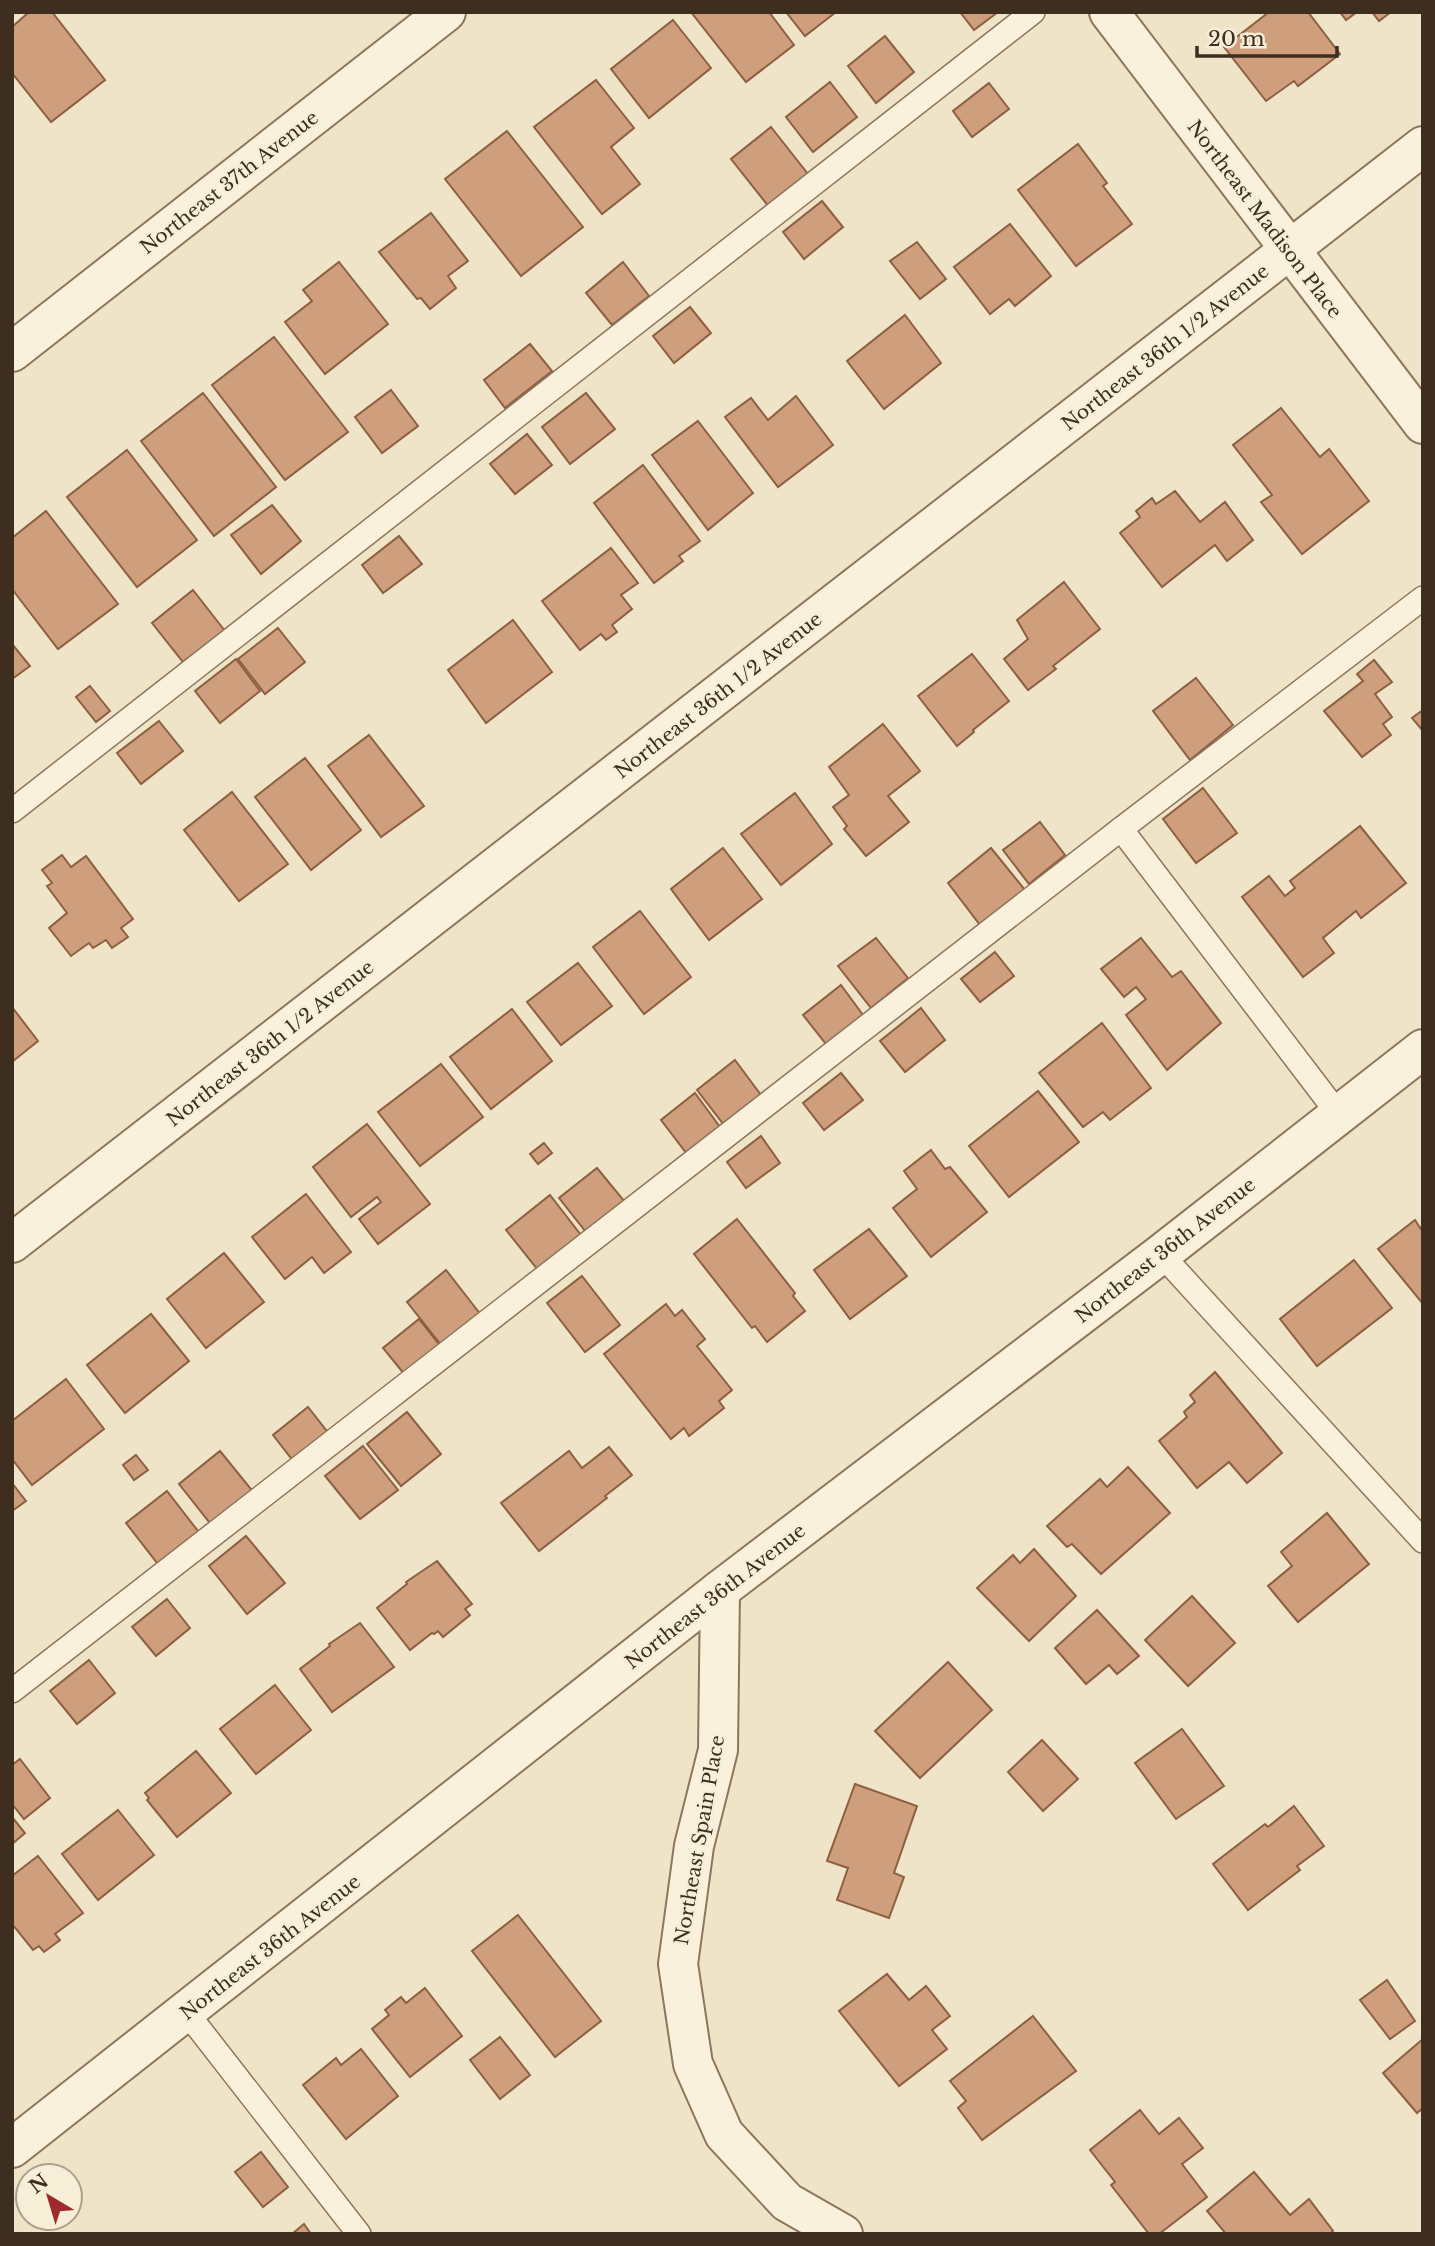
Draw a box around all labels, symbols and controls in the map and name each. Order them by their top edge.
scale bar [1197,14,1337,58]
text: 20 m [1208,26,1265,52]
street label: Northeast 37th Avenue [136,106,323,259]
street label: Northeast Madison Place [1183,116,1347,323]
street label: Northeast 36th 1/2 Avenue [1057,259,1273,435]
street label: Northeast 36th 1/2 Avenue [610,607,826,783]
street label: Northeast 36th 1/2 Avenue [162,955,378,1131]
street label: Northeast 36th Avenue [1071,1173,1260,1328]
street label: Northeast 36th Avenue [621,1519,810,1674]
street label: Northeast Spain Place [670,1734,729,1947]
street label: Northeast 36th Avenue [176,1870,365,2025]
north arrow [14,2162,84,2232]
text: N [25,2169,53,2199]

